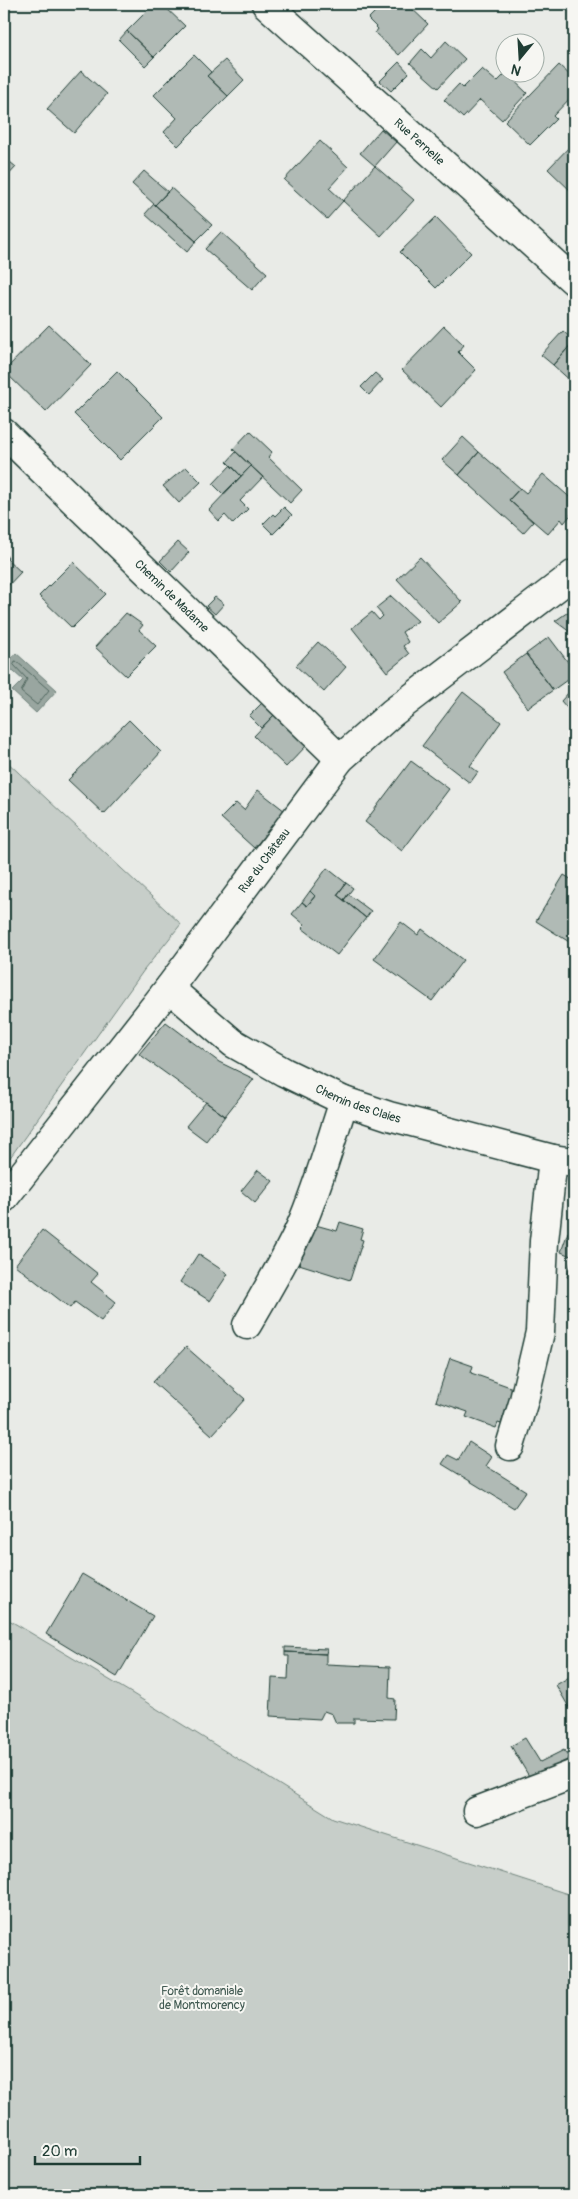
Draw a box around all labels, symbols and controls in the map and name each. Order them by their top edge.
north arrow [496,32,546,82]
text: N [509,60,523,79]
street label: Rue Pernelle [391,115,448,168]
street label: Chemin de Madame [132,557,212,635]
street label: Rue du Château [235,825,293,896]
street label: Chemin des Claies [313,1081,403,1126]
park label: Forêt domaniale de Montmorency [159,1984,245,2013]
scale bar [35,2134,140,2166]
text: 20 m [42,2142,77,2161]

